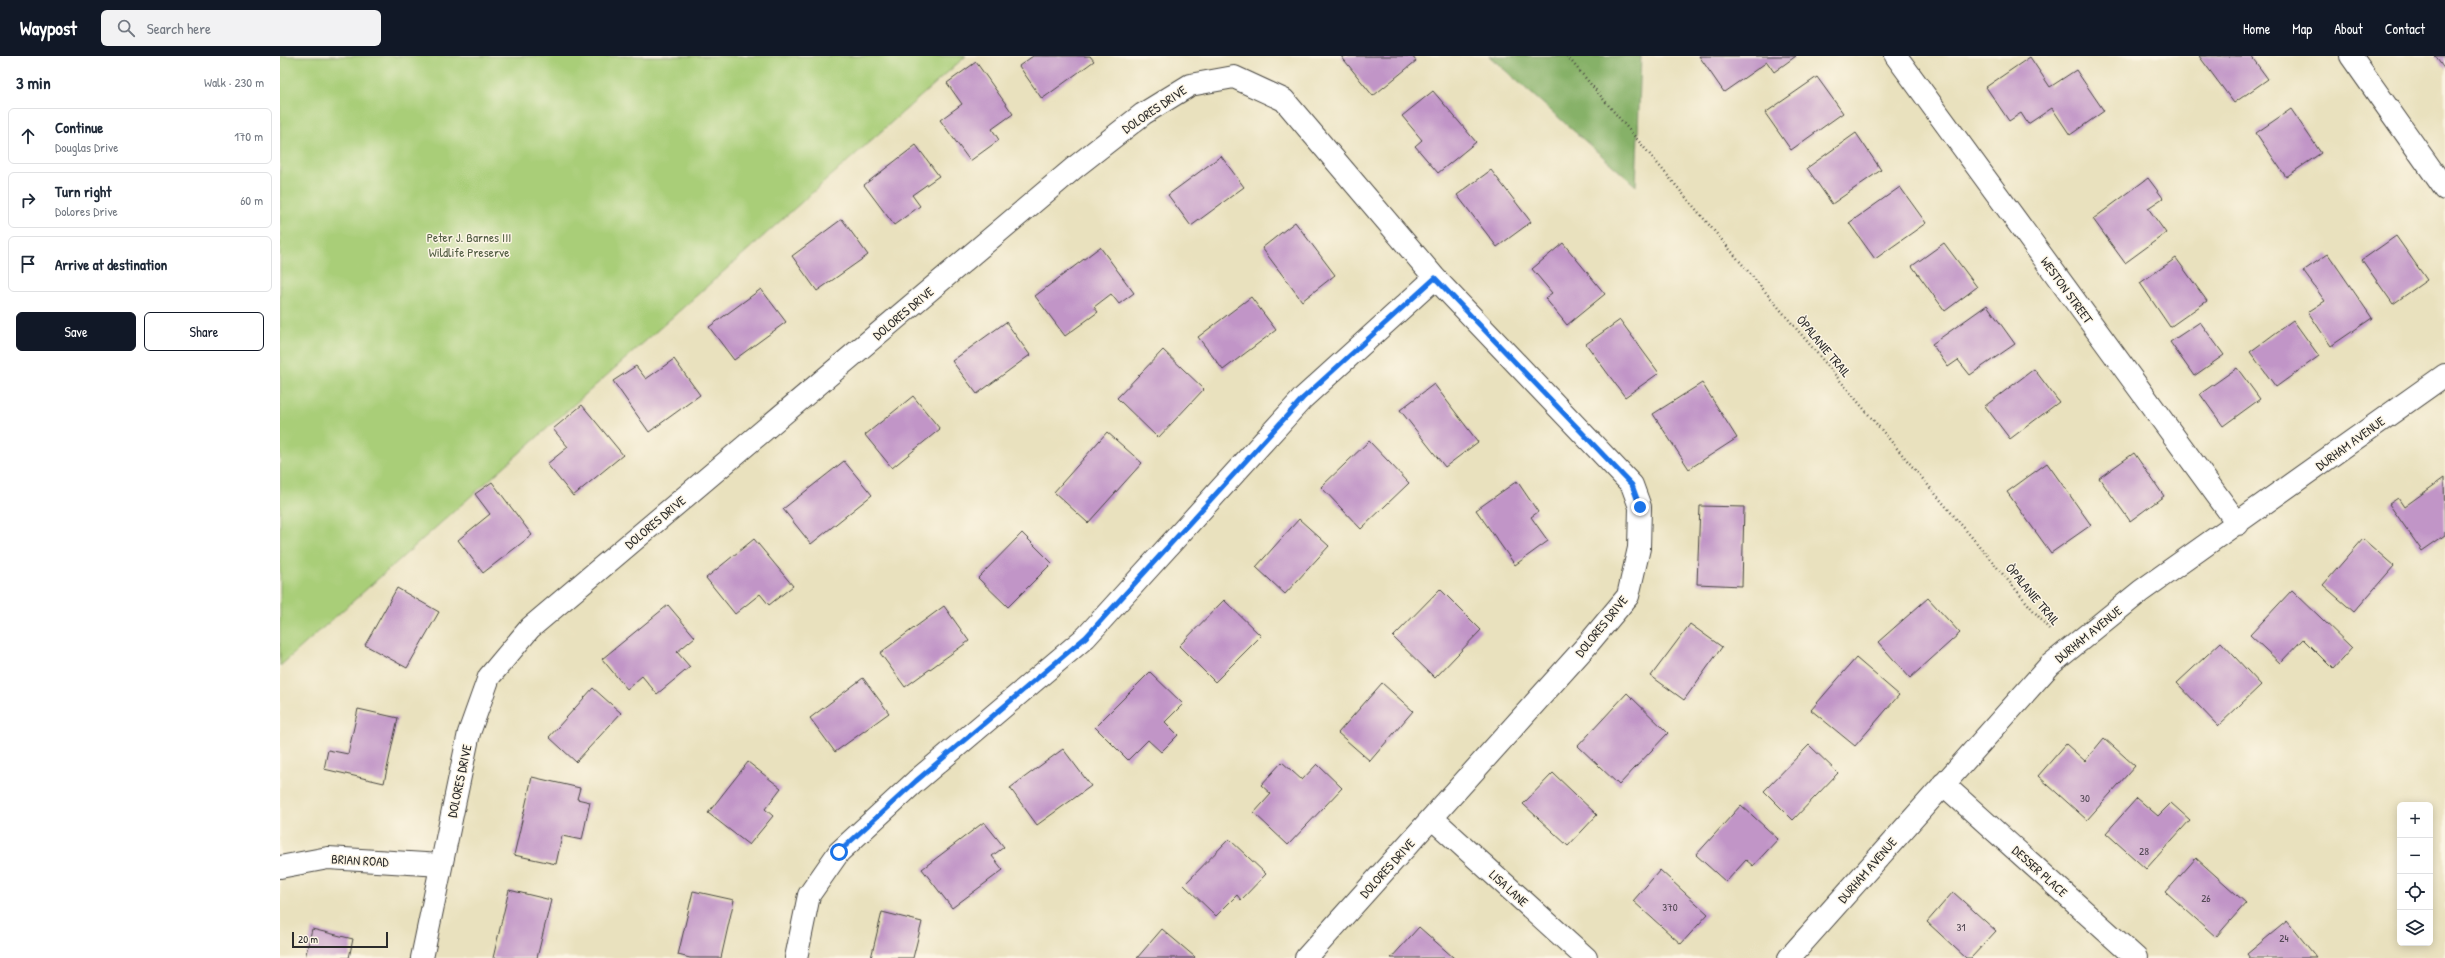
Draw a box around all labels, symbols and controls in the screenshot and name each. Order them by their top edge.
search box [101,10,381,46]
text: Waypost [20,15,77,41]
icon: search [115,17,137,39]
text: Search here [147,18,211,39]
text: Home [2243,19,2270,38]
text: Map [2292,19,2312,38]
text: About [2334,19,2363,38]
text: Contact [2385,19,2425,38]
text: 3 min [16,71,51,94]
text: Walk · 230 m [204,73,264,91]
street label: DOLORES DRIVE [1118,81,1190,137]
text: Continue [55,117,103,138]
icon: ahead [17,125,39,147]
text: 170 m [234,127,263,145]
text: Douglas Drive [55,138,118,156]
text: Turn right [55,181,111,202]
icon: right [17,189,39,211]
text: 60 m [240,191,263,209]
text: Dolores Drive [55,202,118,220]
park label: Peter J. Barnes III Wildlife Preserve [427,228,511,261]
icon: arrive [17,253,39,275]
street label: WESTON STREET [2037,253,2098,328]
text: Arrive at destination [55,254,167,275]
street label: DOLORES DRIVE [869,282,937,344]
street label: ÒPALANIE TRAIL [1793,311,1855,381]
button: Save [16,312,136,351]
button: Share [144,312,264,351]
street label: DURHAM AVENUE [2312,412,2388,474]
street label: DOLORES DRIVE [621,491,689,553]
route end [1631,498,1649,516]
street label: ÒPALANIE TRAIL [2002,559,2064,629]
street label: DOLORES DRIVE [1571,591,1632,661]
street label: DURHAM AVENUE [2051,601,2126,667]
street label: DOLORES DRIVE [442,743,476,819]
house number: 30 [2080,791,2090,805]
map controls [2397,802,2433,946]
button: + [2397,802,2433,838]
street label: DURHAM AVENUE [1833,833,1901,907]
street label: DOLORES DRIVE [1355,834,1419,902]
button: − [2397,838,2433,874]
street label: DESSER PLACE [2008,841,2072,901]
route start [830,843,848,861]
house number: 28 [2139,844,2149,858]
street label: BRIAN ROAD [331,850,390,871]
street label: LISA LANE [1485,866,1533,911]
button: locate [2397,874,2433,910]
house number: 26 [2201,891,2211,905]
house number: 370 [1662,900,1678,914]
button: layers [2397,910,2433,946]
house number: 31 [1957,920,1965,934]
scale bar [292,930,388,949]
house number: 24 [2279,931,2289,945]
text: 20 m [298,932,318,946]

